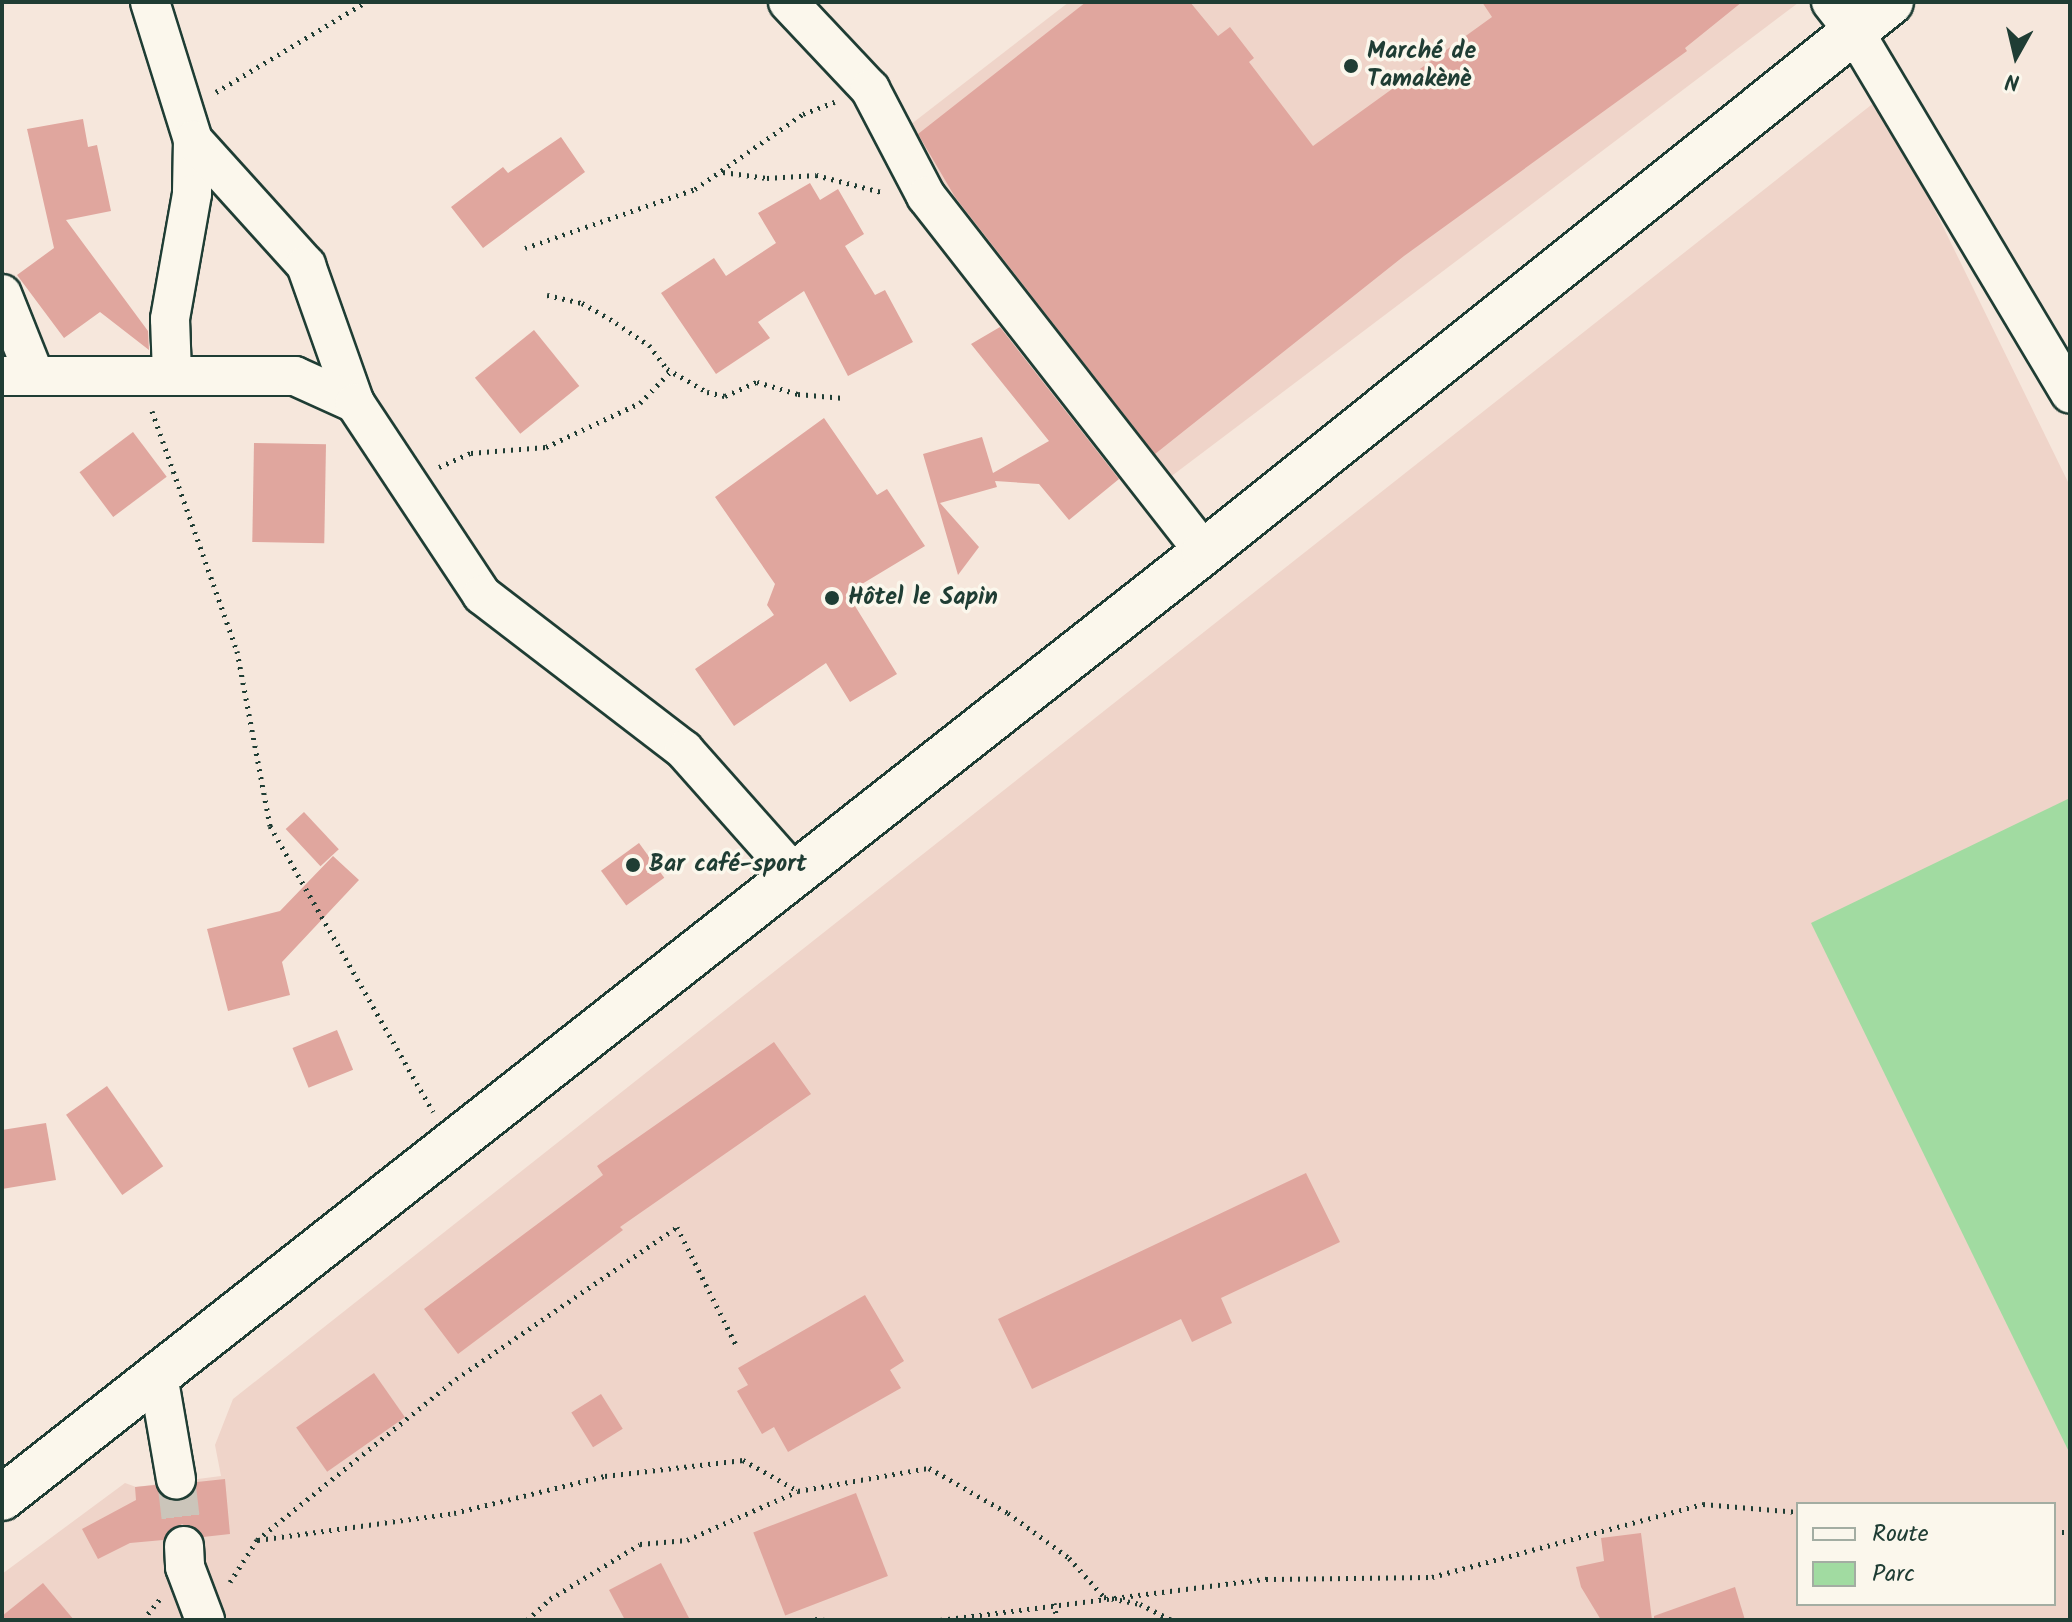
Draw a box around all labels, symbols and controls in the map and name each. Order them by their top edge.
north arrow [1976,16,2056,96]
place label: Marché de Tamakènè [1367,38,1476,94]
marker: Marché de Tamakènè [1342,57,1360,75]
text: N [2003,62,2022,99]
place label: Hôtel le Sapin [848,584,998,612]
marker: Hôtel le Sapin [823,589,841,607]
place label: Bar café-sport [649,851,807,879]
marker: Bar café-sport [624,856,642,874]
legend [1796,1502,2056,1606]
text: Route [1872,1515,1929,1554]
text: Parc [1872,1555,1915,1594]

